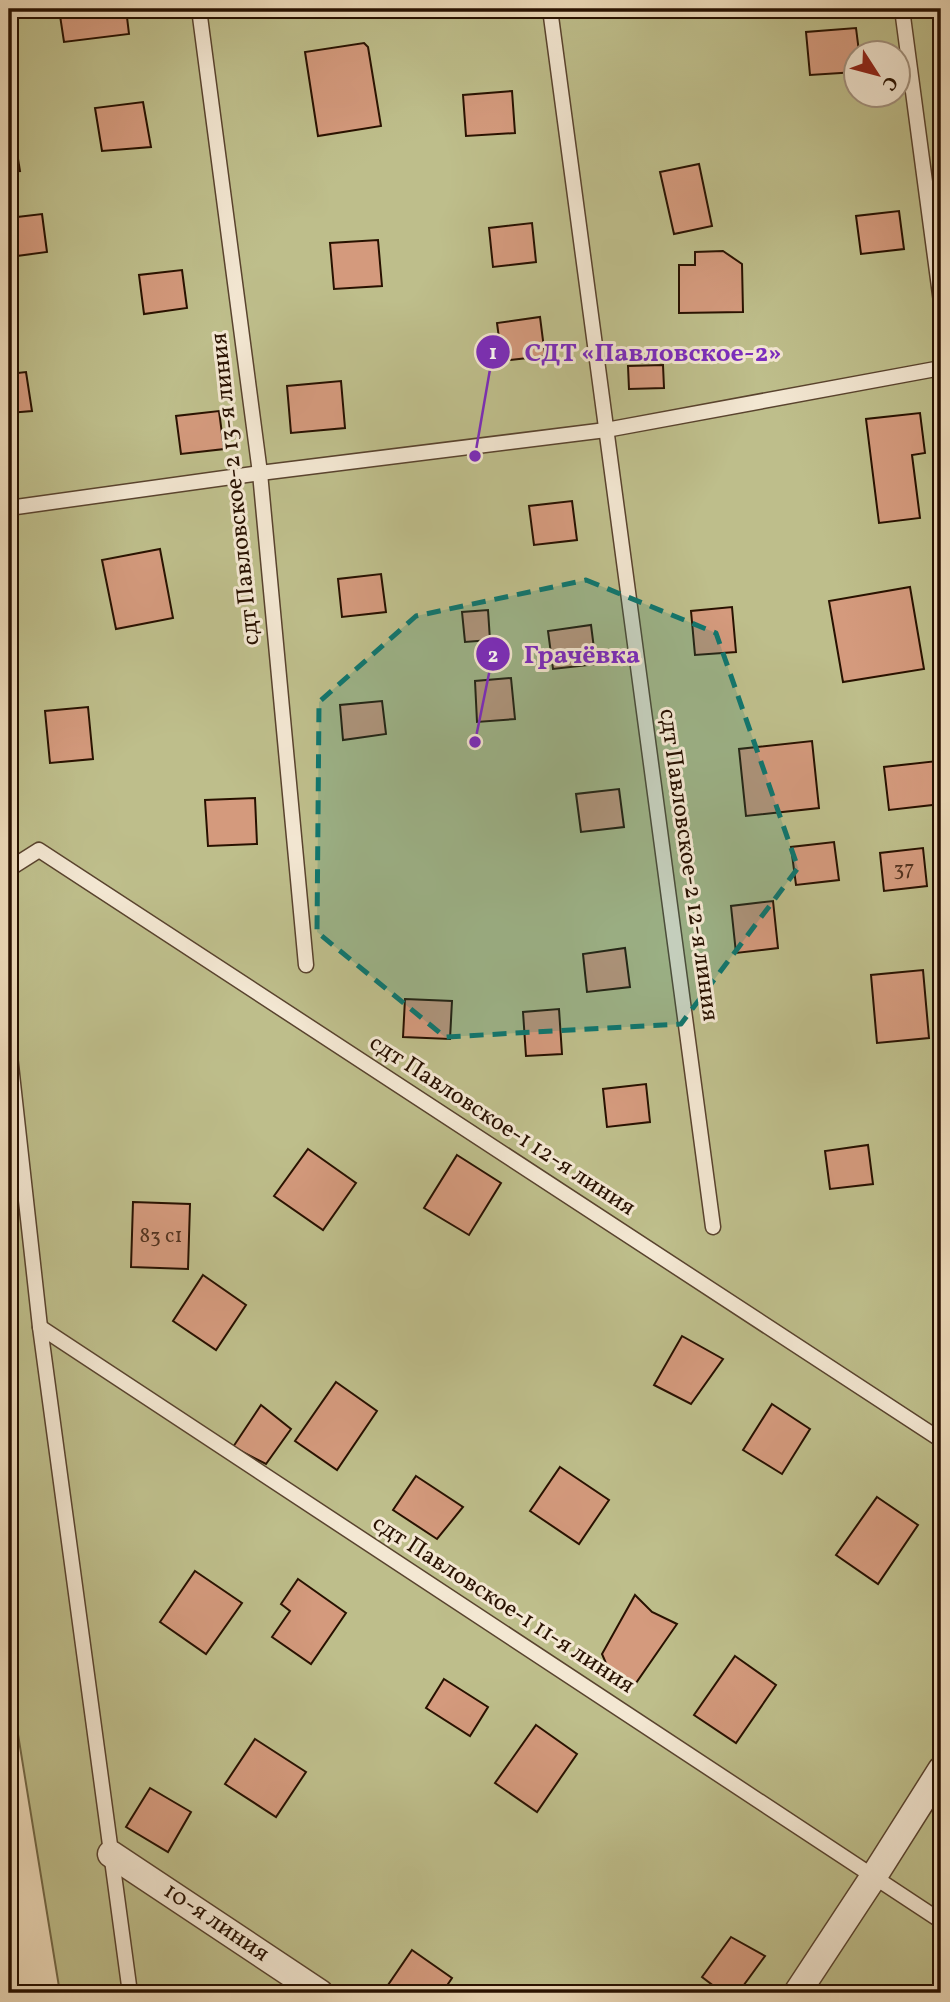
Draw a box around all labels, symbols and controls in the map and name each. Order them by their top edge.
north arrow [842,38,912,108]
text: С [875,70,903,95]
callout: СДТ «Павловское-2» [475,328,796,375]
street label: сдт Павловское-2 13-я линия [203,331,269,647]
text: СДТ «Павловское-2» [524,336,782,372]
text: 1 [489,339,497,368]
callout: Грачёвка [475,631,654,678]
text: Грачёвка [524,638,640,674]
text: 2 [488,642,498,671]
street label: сдт Павловское-2 12-я линия [649,707,727,1023]
house number: 37 [894,855,914,884]
street label: сдт Павловское-1 12-я линия [362,1027,642,1225]
house number: 83 с1 [139,1222,183,1251]
street label: сдт Павловское-1 11-я линия [365,1507,641,1703]
street label: 10-я линия [156,1875,276,1971]

